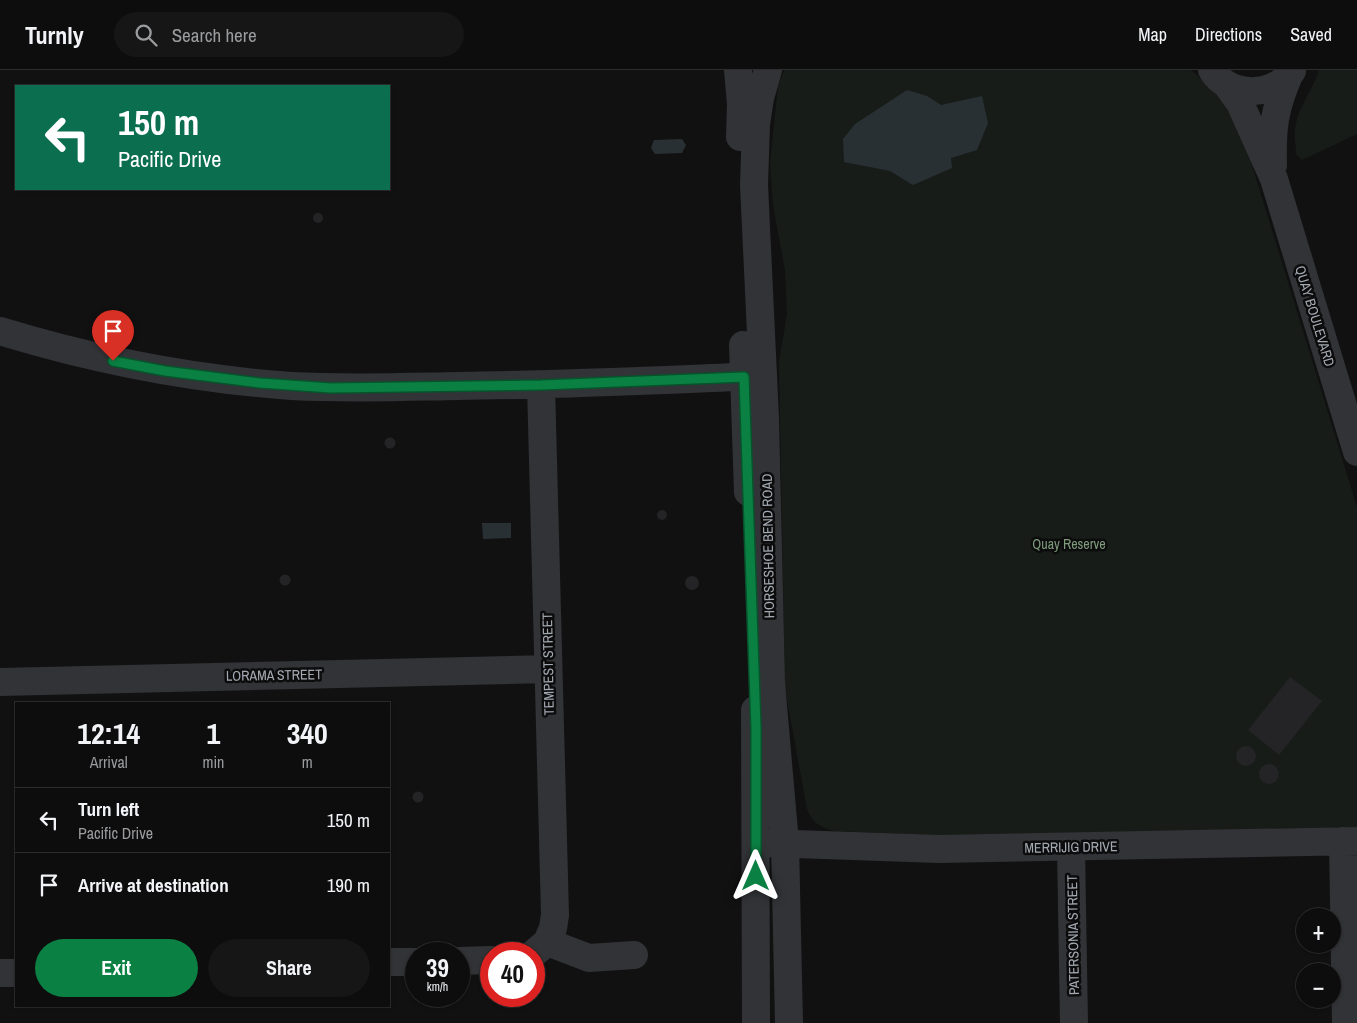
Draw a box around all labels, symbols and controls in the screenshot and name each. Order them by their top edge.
search box [114,12,464,57]
text: Turnly [25,19,84,51]
icon: search [132,21,160,49]
text: Search here [172,22,257,48]
text: Map [1138,22,1167,47]
text: Directions [1195,22,1262,47]
text: Saved [1290,22,1332,47]
text: 150 m [118,99,199,146]
icon: left [35,105,100,170]
text: Pacific Drive [118,144,221,174]
street label: QUAY BOULEVARD [1291,263,1339,369]
pin [92,310,134,361]
icon: arrive [99,317,127,345]
street label: HORSESHOE BEND ROAD [758,473,778,619]
park label: Quay Reserve [1032,535,1106,553]
street label: TEMPEST STREET [538,613,558,715]
street label: LORAMA STREET [226,665,322,685]
text: 12:14 [77,713,140,753]
text: 1 [207,713,220,753]
text: 340 [287,713,328,753]
text: Arrival [90,751,128,773]
text: min [202,751,224,773]
text: m [302,751,313,773]
text: Turn left [78,796,139,822]
icon: left [35,806,63,834]
text: 150 m [327,807,370,833]
text: Pacific Drive [78,822,153,844]
street label: MERRIJIG DRIVE [1024,837,1118,857]
position arrow [729,849,781,901]
icon: arrive [35,871,63,899]
text: Arrive at destination [78,872,229,898]
text: 190 m [327,872,370,898]
street label: PATERSONIA STREET [1063,875,1083,995]
map controls [1296,908,1341,1008]
button: + [1296,908,1341,953]
button: Exit [35,939,198,997]
button: Share [208,939,370,997]
speed limit sign: 40 [480,942,545,1007]
text: 39 [426,951,449,985]
button: − [1296,963,1341,1008]
text: km/h [427,979,448,995]

